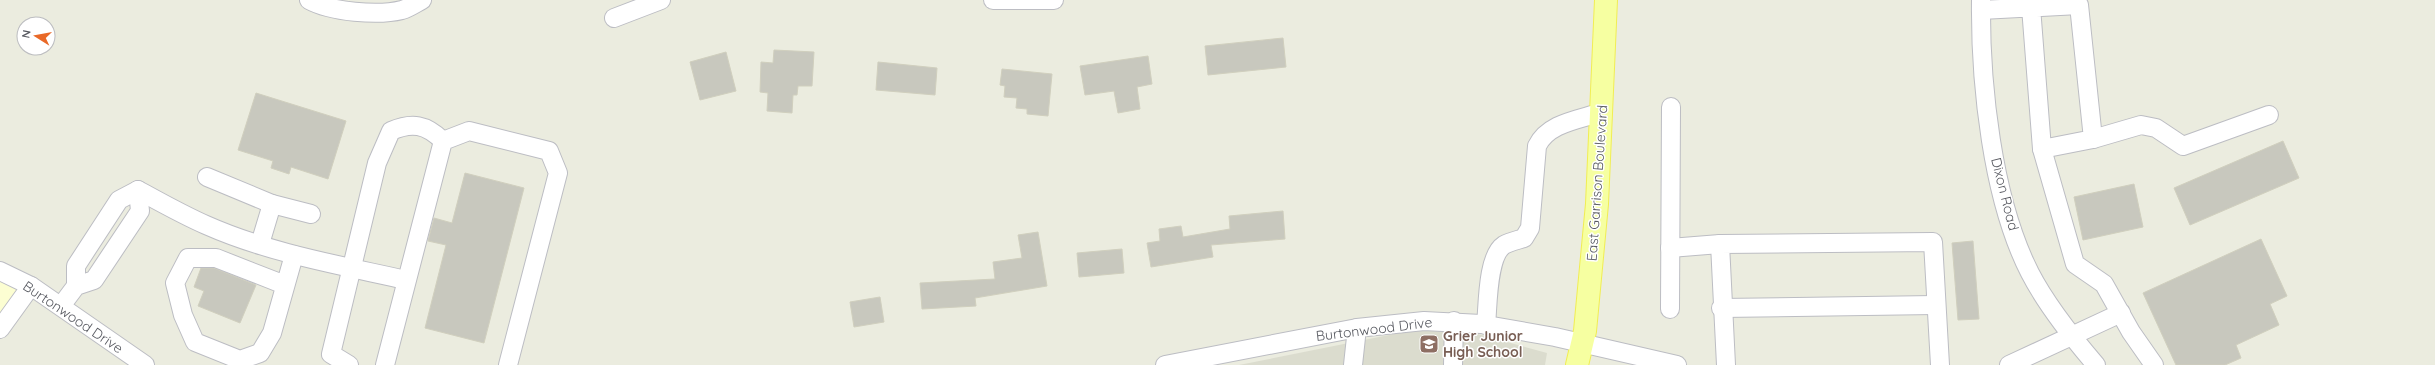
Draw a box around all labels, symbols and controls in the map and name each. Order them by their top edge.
north arrow [16,16,56,56]
text: N [19,29,34,39]
street label: East Garrison Boulevard [1583,104,1611,262]
street label: Dixon Road [1987,156,2023,232]
street label: Burtonwood Drive [19,277,127,357]
street label: Burtonwood Drive [1315,313,1433,345]
place label: Grier Junior High School [1443,327,1523,361]
school or university icon: Grier Junior High School [1418,333,1440,355]

